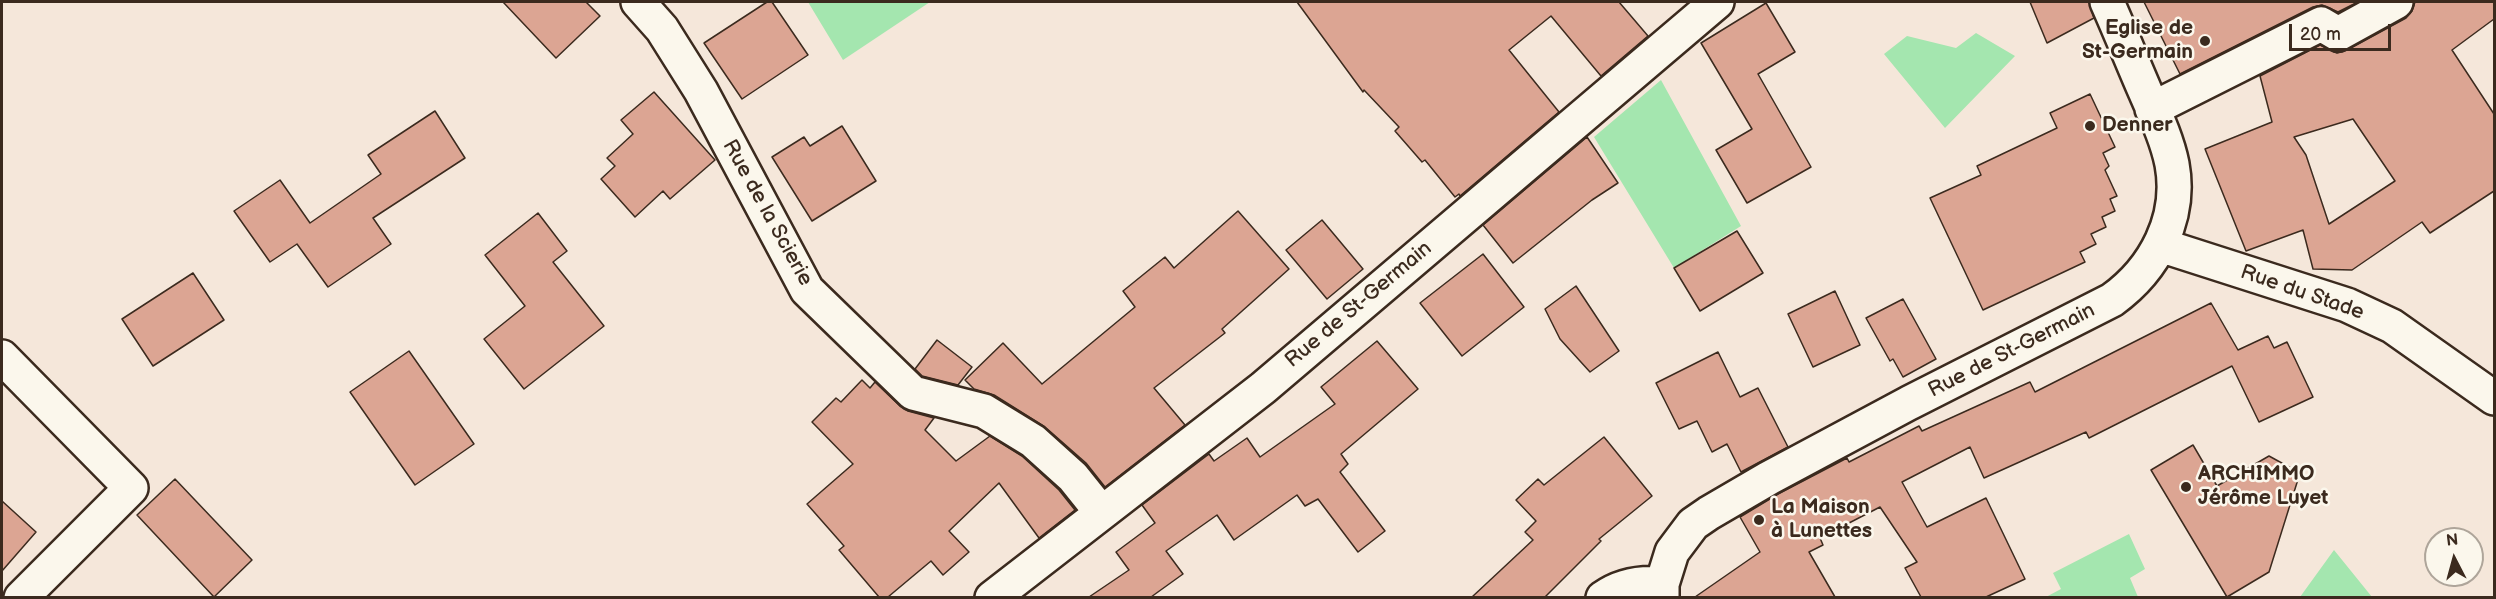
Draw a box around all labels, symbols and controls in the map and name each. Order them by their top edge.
scale bar [2292,12,2394,50]
place label: Eglise de St-Germain [2082,16,2193,66]
text: 20 m [2300,24,2341,45]
marker: Eglise de St-Germain [2198,34,2212,48]
place label: Denner [2102,113,2173,139]
marker: Denner [2083,119,2097,133]
street label: Rue de la Scierie [716,136,818,290]
street label: Rue de St-Germain [1281,236,1437,374]
street label: Rue du Stade [2237,260,2367,326]
street label: Rue de St-Germain [1925,298,2099,404]
place label: ARCHIMMO Jérôme Luyet [2198,462,2328,512]
marker: ARCHIMMO Jérôme Luyet [2179,480,2193,494]
place label: La Maison à Lunettes [1771,495,1872,545]
marker: La Maison à Lunettes [1752,513,1766,527]
north arrow [2424,527,2484,587]
text: N [2445,531,2459,551]

